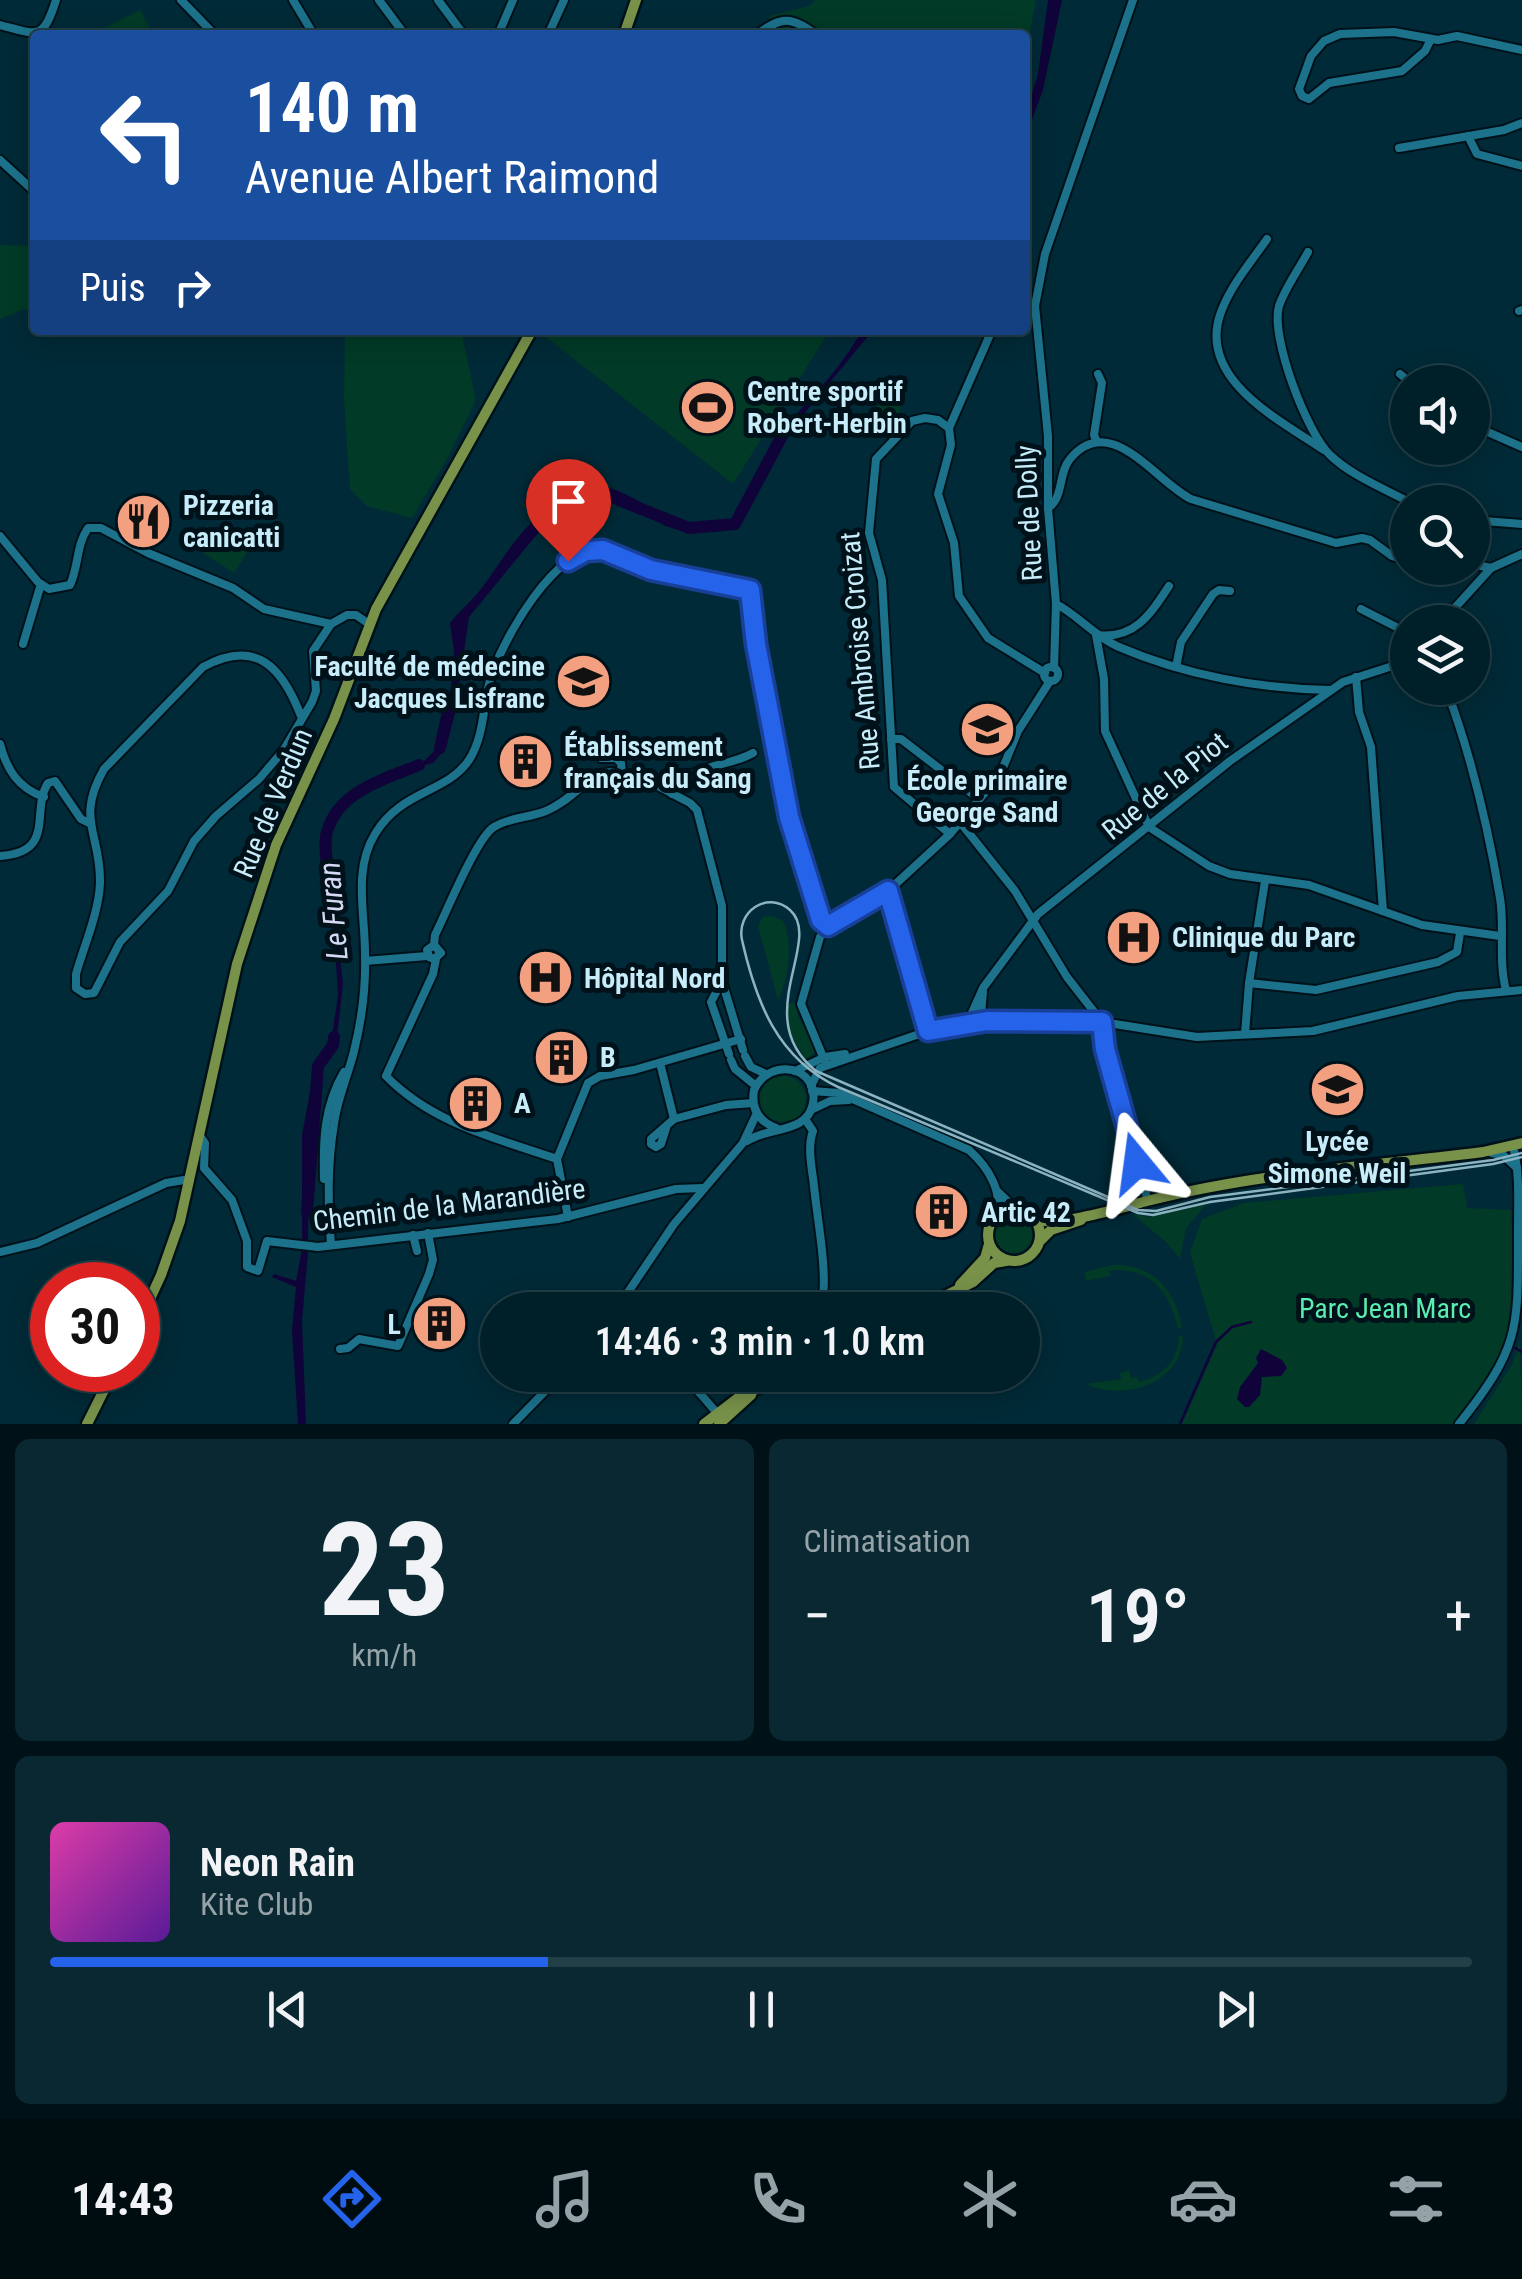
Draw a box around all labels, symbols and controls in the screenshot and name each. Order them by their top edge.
text: 140 m [245,67,419,149]
icon: left [80,70,210,200]
text: Avenue Albert Raimond [245,151,659,204]
icon: right [165,260,220,315]
text: Puis [80,266,145,310]
map controls [1390,365,1490,705]
button: sound [1390,365,1490,465]
place label: Centre sportif Robert-Herbin [747,375,907,440]
sports icon: Centre sportif Robert-Herbin [678,377,738,437]
street label: Rue de Dolly [1009,444,1049,582]
pin [526,459,611,562]
icon: arrive [541,474,596,529]
button: search [1390,485,1490,585]
place label: Pizzeria canicatti [183,489,280,554]
restaurant icon: Pizzeria canicatti [114,491,174,551]
street label: Rue Ambroise Croizat [833,531,887,771]
button: layers [1390,605,1490,705]
place label: Faculté de médecine Jacques Lisfranc [315,650,545,715]
school or university icon: Faculté de médecine Jacques Lisfranc [554,652,614,712]
school or university icon: École primaire George Sand [957,699,1017,759]
street label: Rue de Verdun [227,723,319,883]
street label: Rue de la Piot [1096,725,1234,847]
place label: Établissement français du Sang [564,730,752,795]
building icon: Établissement français du Sang [495,732,555,792]
place label: École primaire George Sand [907,764,1067,829]
water label: Le Furan [311,860,355,962]
hospital icon: Clinique du Parc [1103,907,1163,967]
place label: Clinique du Parc [1172,921,1356,954]
hospital icon: Hôpital Nord [515,948,575,1008]
place label: Hôpital Nord [584,962,725,995]
building icon: B [531,1027,591,1087]
place label: B [600,1041,616,1074]
school or university icon: Lycée Simone Weil [1307,1060,1367,1120]
building icon: A [445,1073,505,1133]
place label: A [514,1087,531,1120]
position arrow [1085,1111,1189,1215]
place label: Lycée Simone Weil [1268,1125,1406,1190]
street label: Chemin de la Marandière [311,1172,587,1238]
building icon: Artic 42 [912,1182,972,1242]
place label: Artic 42 [981,1196,1071,1229]
speed limit sign: 30 [30,1262,160,1392]
park label: Parc Jean Marc [1299,1292,1471,1325]
building icon: L [410,1294,470,1354]
place label: L [388,1308,401,1341]
text: 14:46 · 3 min · 1.0 km [595,1320,925,1364]
text: 23 [319,1494,450,1647]
text: Climatisation [804,1522,971,1560]
text: 19° [1086,1572,1190,1660]
text: − [804,1584,831,1648]
text: + [1445,1584,1472,1648]
text: km/h [351,1636,417,1674]
text: Neon Rain [200,1841,355,1885]
text: Kite Club [200,1885,313,1923]
icon: previous [260,1982,315,2037]
icon: pause [734,1982,789,2037]
icon: next [1208,1982,1263,2037]
icon: directions [317,2164,387,2234]
icon: music [530,2164,600,2234]
icon: phone [743,2164,813,2234]
icon: climate [955,2164,1025,2234]
icon: car [1168,2164,1238,2234]
icon: filters [1381,2164,1451,2234]
text: 14:43 [71,2173,175,2226]

